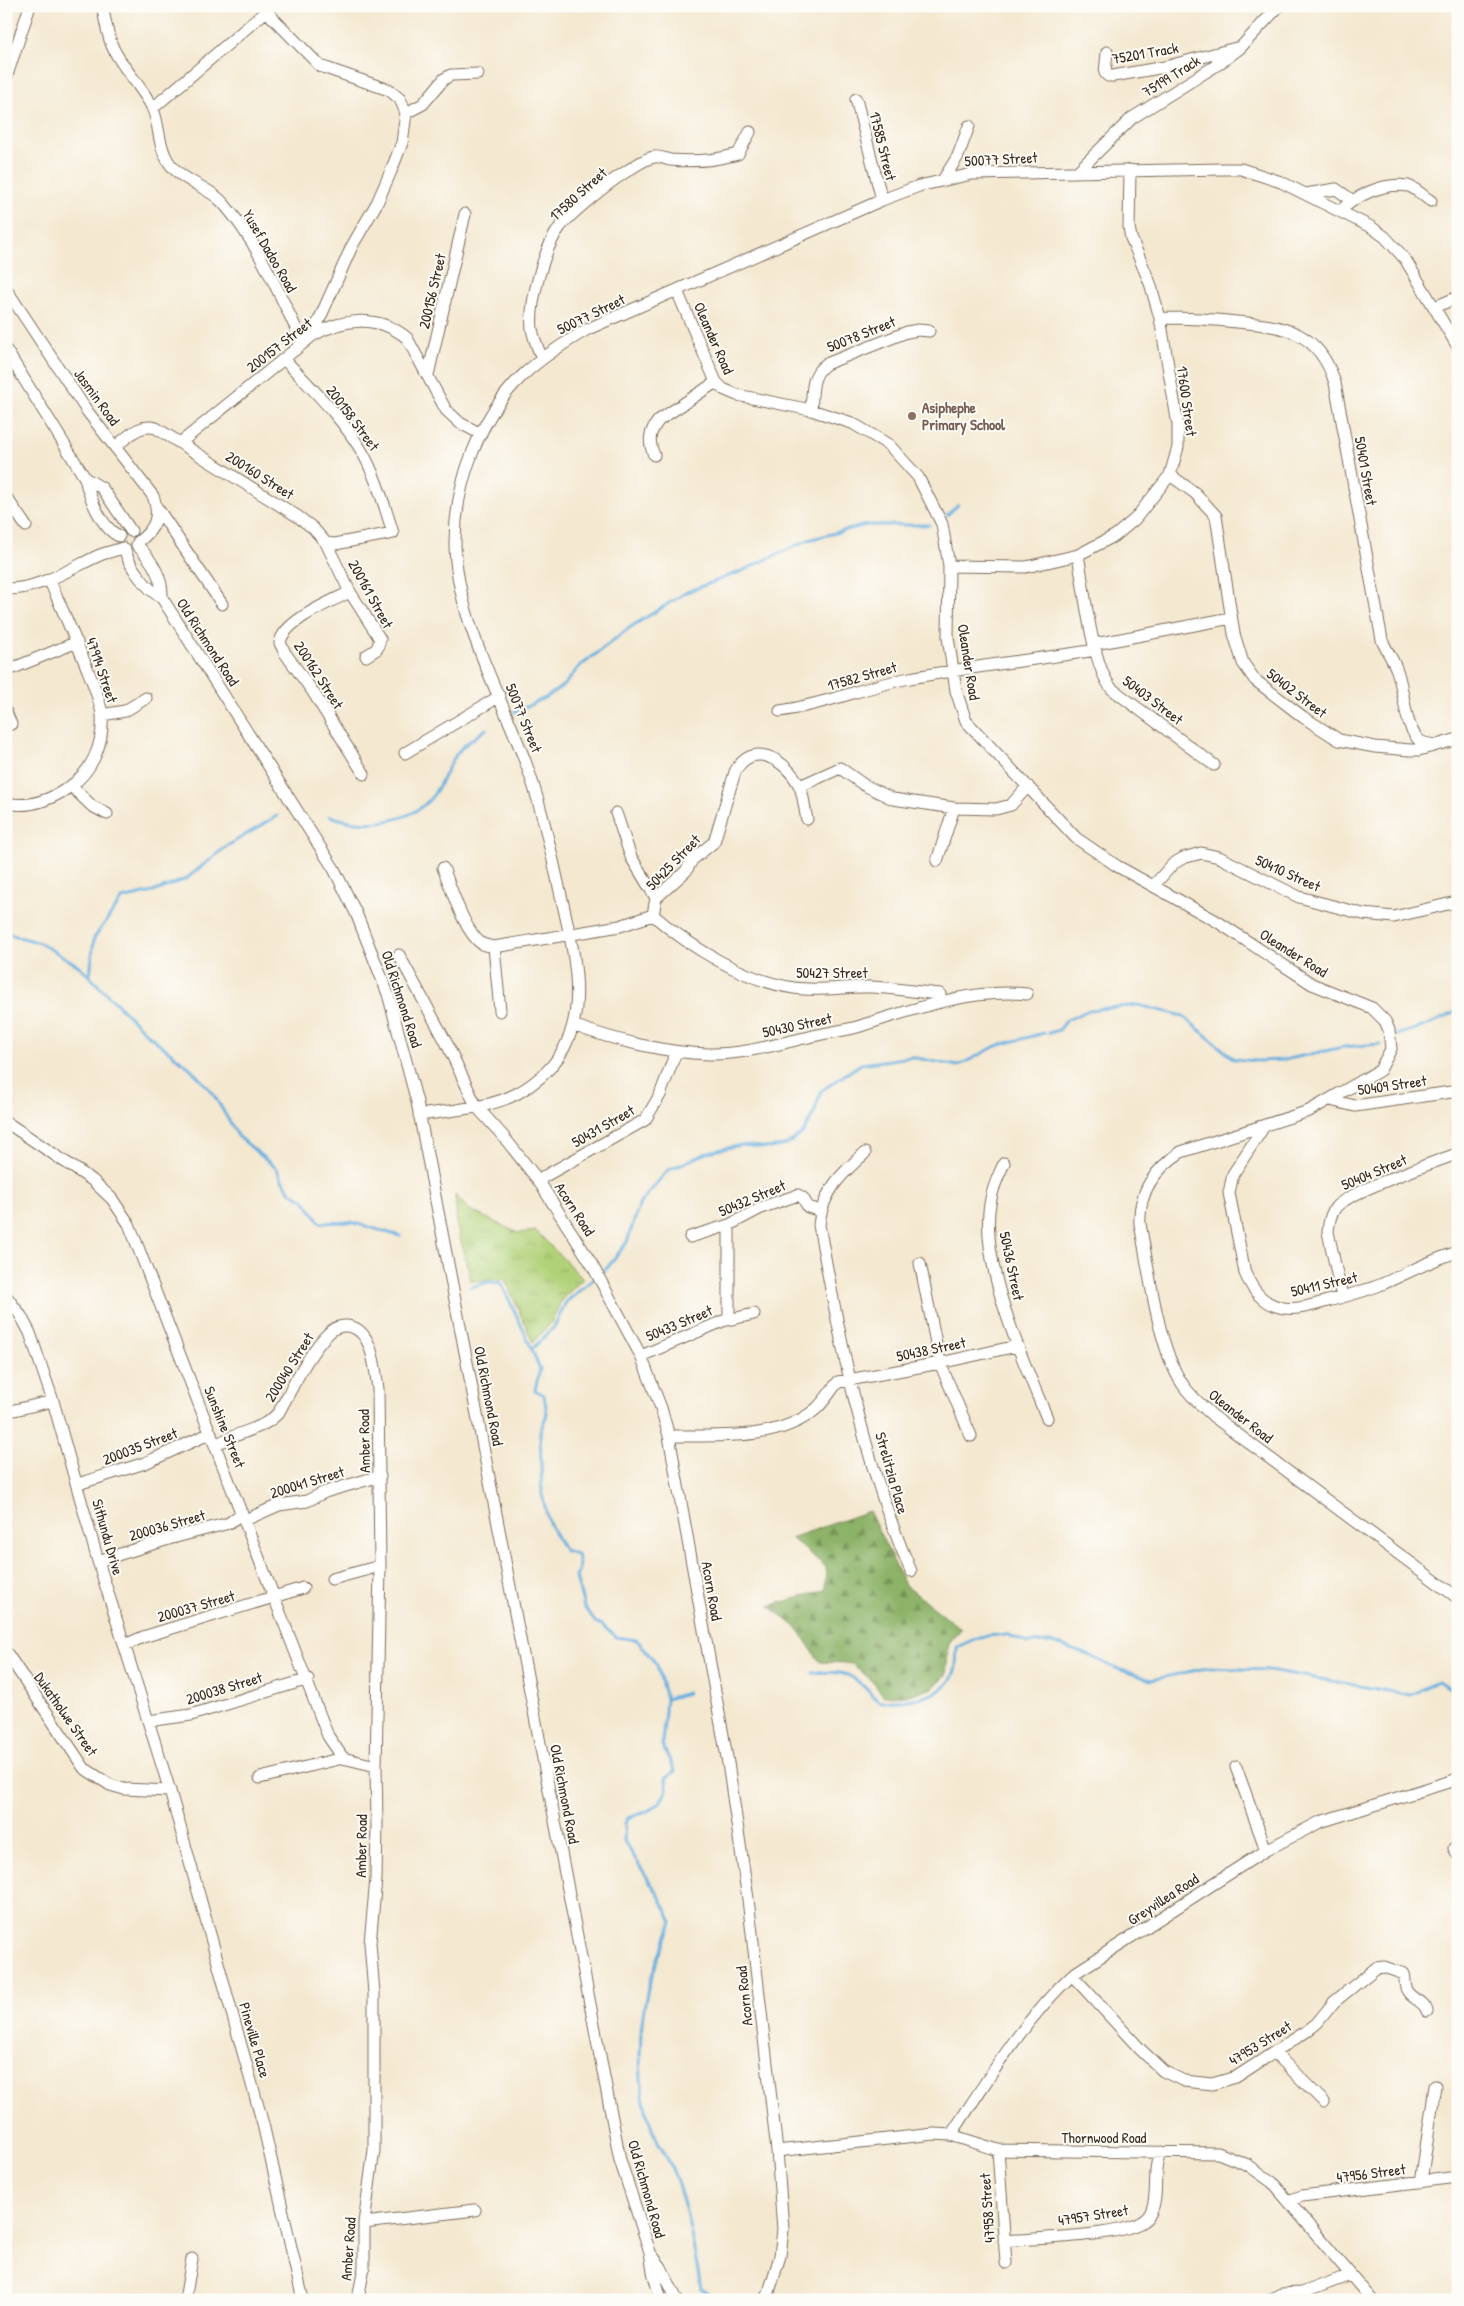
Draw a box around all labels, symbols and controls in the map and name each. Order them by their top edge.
street label: 75201 Track [1110,37,1180,69]
street label: 75199 Track [1138,50,1204,102]
street label: 17585 Street [864,109,902,184]
street label: 50077 Street [964,147,1039,171]
street label: 17580 Street [545,162,612,225]
street label: Yusef Dadoo Road [238,206,302,296]
street label: 200156 Street [413,251,451,331]
street label: 50077 Street [554,288,629,339]
street label: Oleander Road [689,299,739,377]
street label: 50078 Street [824,310,899,357]
street label: 200157 Street [242,312,317,377]
street label: Jasmin Road [69,364,125,430]
street label: 17600 Street [1172,365,1202,438]
street label: 200158 Street [321,381,385,456]
place label: Asiphephe Primary School [922,397,1006,436]
marker: Asiphephe Primary School [906,410,918,422]
street label: 50401 Street [1350,435,1382,508]
street label: 200160 Street [222,446,299,505]
street label: 200161 Street [343,556,399,633]
street label: Old Richmond Road [172,594,244,690]
street label: Oleander Road [953,623,985,702]
street label: 47914 Street [81,634,123,706]
street label: 200162 Street [289,637,349,714]
street label: 17582 Street [825,656,900,696]
street label: 50402 Street [1262,663,1332,723]
street label: 50403 Street [1119,670,1188,730]
street label: 50077 Street [501,680,548,757]
street label: 50425 Street [641,829,706,895]
street label: 50410 Street [1252,849,1325,897]
street label: Oleander Road [1256,924,1332,982]
street label: Old Richmond Road [376,948,428,1050]
street label: 50427 Street [796,962,869,983]
street label: 50430 Street [760,1007,834,1043]
street label: 50409 Street [1356,1070,1429,1100]
street label: 50431 Street [568,1099,639,1152]
street label: 50404 Street [1338,1148,1411,1195]
street label: 50432 Street [715,1174,789,1221]
street label: Acorn Road [550,1178,600,1240]
street label: 50436 Street [994,1230,1030,1303]
street label: 50411 Street [1289,1266,1360,1302]
street label: 50433 Street [642,1299,716,1346]
street label: 200040 Street [259,1328,319,1406]
street label: 50438 Street [894,1331,968,1367]
street label: Old Richmond Road [469,1345,509,1448]
street label: Sunshine Street [199,1383,251,1472]
street label: Oleander Road [1204,1384,1278,1448]
street label: Amber Road [353,1409,375,1473]
street label: 200035 Street [100,1422,181,1470]
street label: Strelitzia Place [870,1430,914,1516]
street label: 200041 Street [267,1461,348,1503]
street label: Sithundu Drive [87,1497,129,1577]
street label: 200036 Street [126,1504,208,1546]
street label: Acorn Road [696,1560,728,1622]
street label: 200037 Street [155,1585,238,1627]
street label: 200038 Street [183,1666,266,1710]
street label: Dukatholwe Street [29,1668,103,1761]
street label: Old Richmond Road [545,1743,585,1846]
street label: Amber Road [350,1814,372,1878]
street label: Greyvillea Road [1123,1868,1203,1930]
street label: Acorn Road [730,1965,758,2027]
street label: Pineville Place [234,2000,276,2080]
street label: 47953 Street [1225,2015,1296,2070]
street label: Thornwood Road [1062,2127,1147,2148]
street label: Old Richmond Road [623,2138,671,2240]
street label: 47956 Street [1335,2158,1407,2188]
street label: 47958 Street [974,2172,1000,2244]
street label: 47957 Street [1056,2199,1130,2231]
street label: Amber Road [335,2216,361,2281]

